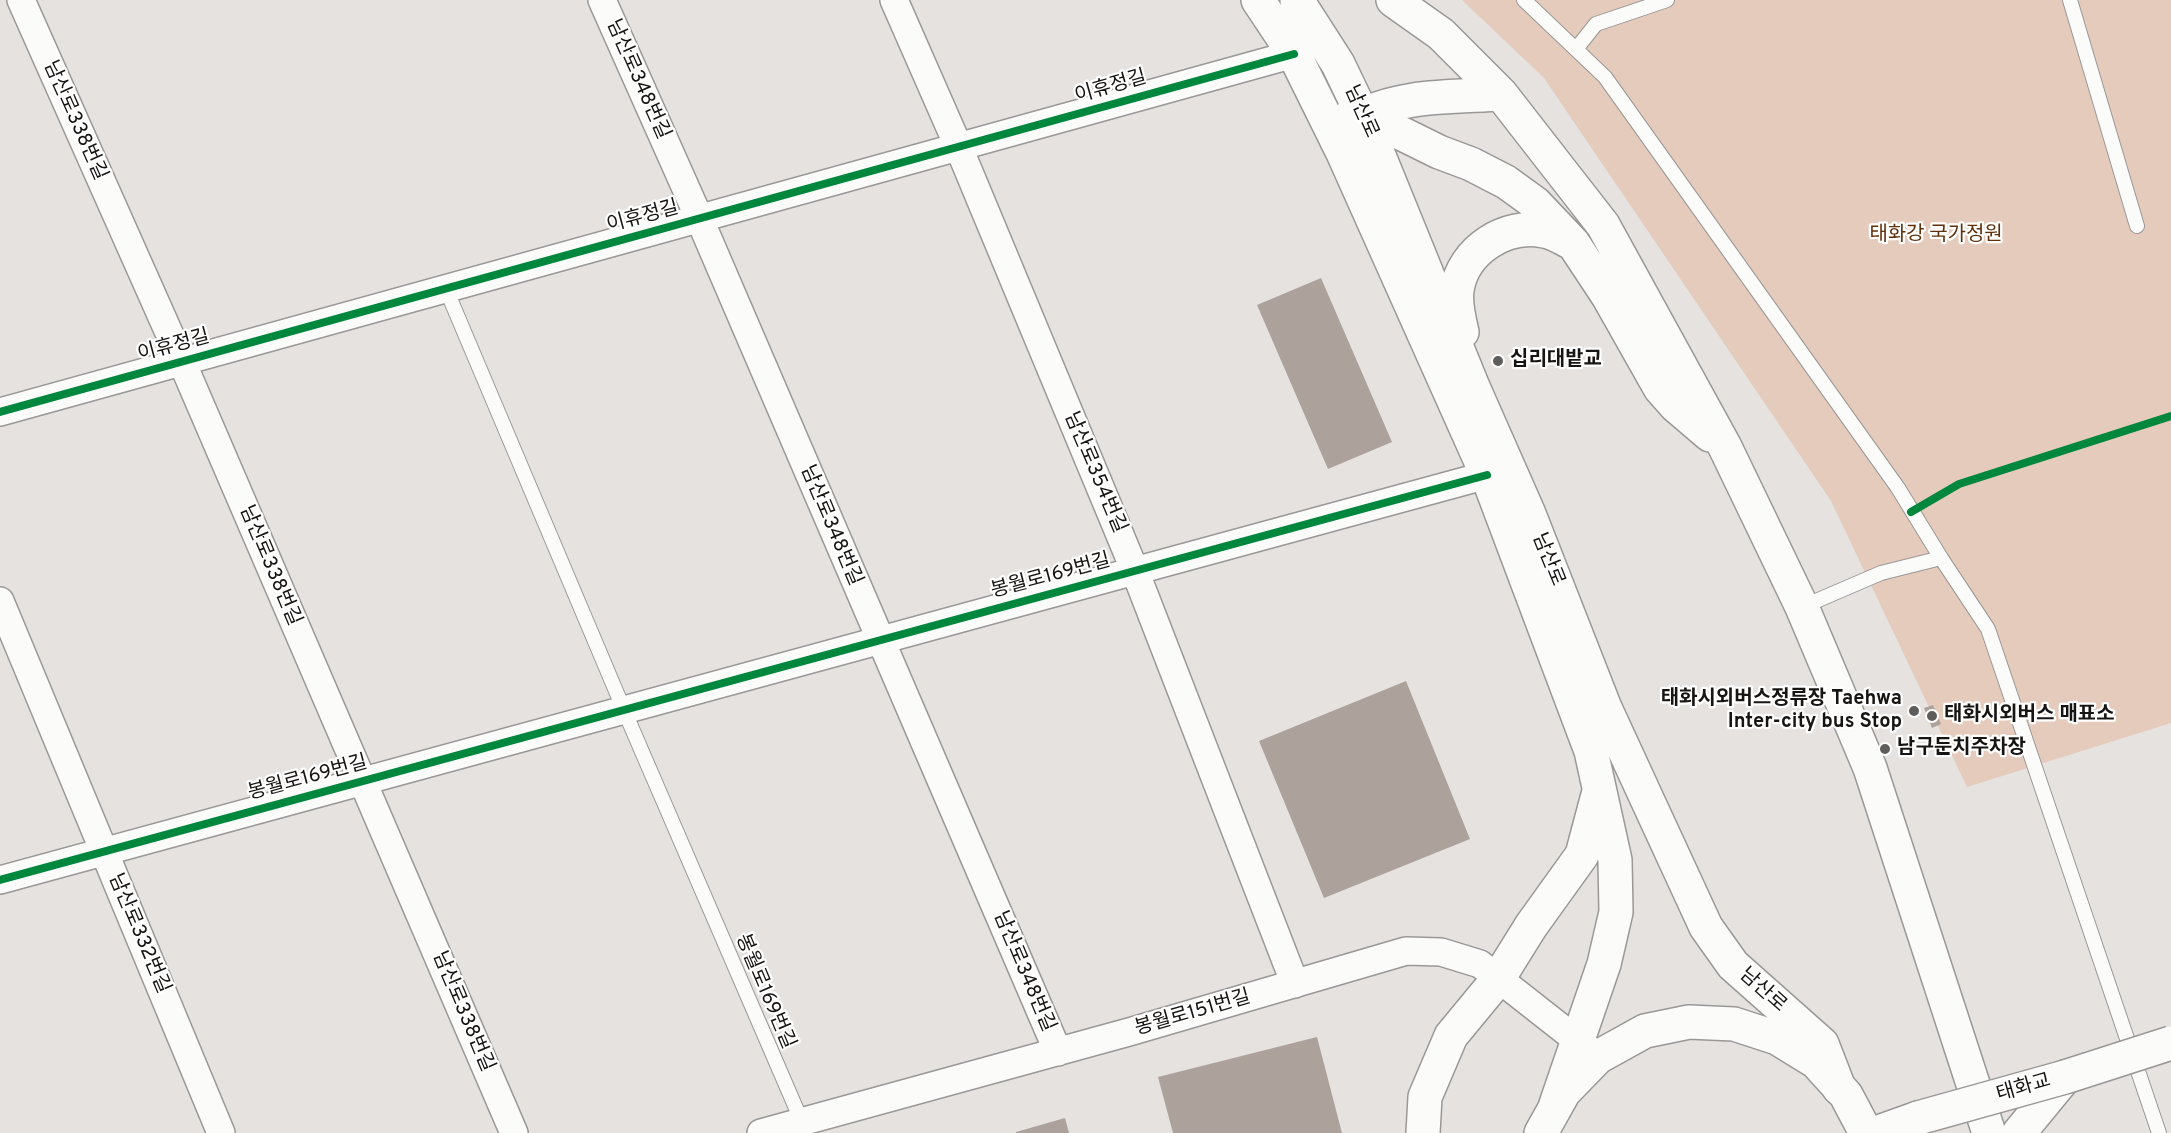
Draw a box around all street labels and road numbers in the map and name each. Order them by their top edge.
street label: 남산로348번길 [600,16,674,144]
street label: 남산로338번길 [37,58,111,184]
street label: 이휴정길 [1072,66,1150,110]
street label: 남산로 [1338,82,1382,142]
street label: 이휴정길 [604,197,682,239]
street label: 이휴정길 [135,326,213,368]
street label: 남산로354번길 [1058,409,1130,537]
street label: 남산로348번길 [794,462,866,590]
street label: 남산로338번길 [233,502,305,630]
street label: 남산로 [1526,530,1568,590]
street label: 봉월로169번길 [989,550,1113,604]
street label: 봉월로169번길 [246,752,370,806]
street label: 남산로332번길 [102,870,174,998]
street label: 남산로348번길 [987,908,1059,1036]
street label: 봉월로169번길 [729,931,799,1053]
street label: 남산로338번길 [426,948,498,1076]
street label: 남산로 [1733,964,1791,1018]
street label: 봉월로151번길 [1132,986,1254,1042]
street label: 태화교 [1994,1070,2054,1108]

